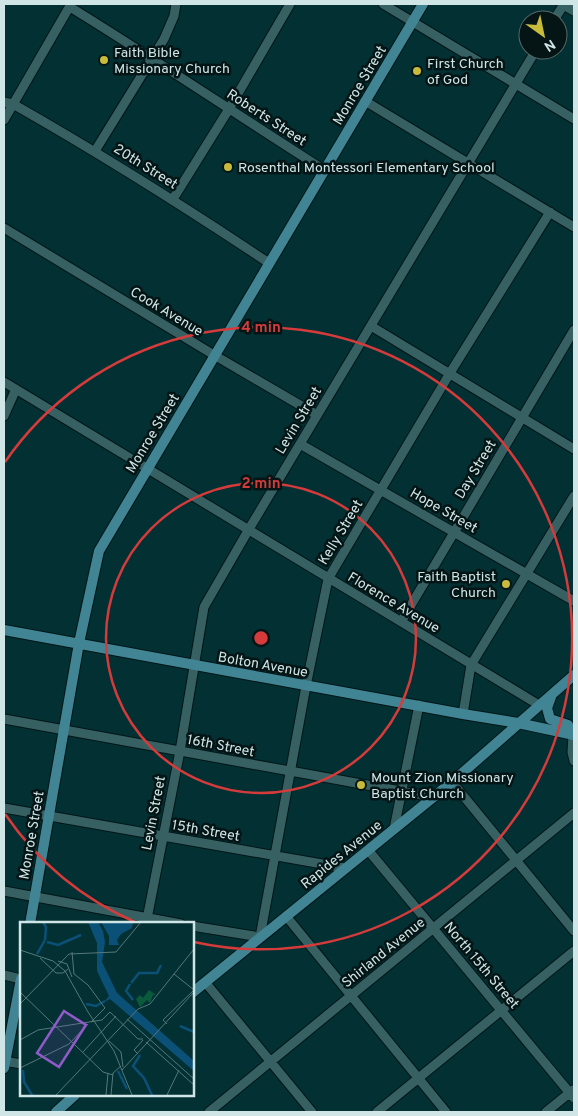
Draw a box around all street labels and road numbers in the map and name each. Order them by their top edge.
street label: Monroe Street [330,43,391,129]
street label: Roberts Street [223,86,309,150]
street label: 20th Street [110,141,180,194]
street label: Cook Avenue [127,284,206,341]
street label: Levin Street [273,384,326,458]
street label: Monroe Street [123,391,184,477]
street label: Day Street [452,437,501,502]
street label: Hope Street [406,485,480,537]
street label: Kelly Street [315,497,367,568]
street label: Florence Avenue [344,569,442,637]
street label: Bolton Avenue [216,649,309,682]
street label: 16th Street [186,732,256,761]
street label: Levin Street [139,775,170,852]
street label: Monroe Street [16,790,49,881]
street label: 15th Street [170,817,241,846]
street label: Rapides Avenue [298,817,386,893]
street label: Shirland Avenue [339,914,429,992]
street label: North 15th Street [440,919,522,1013]

